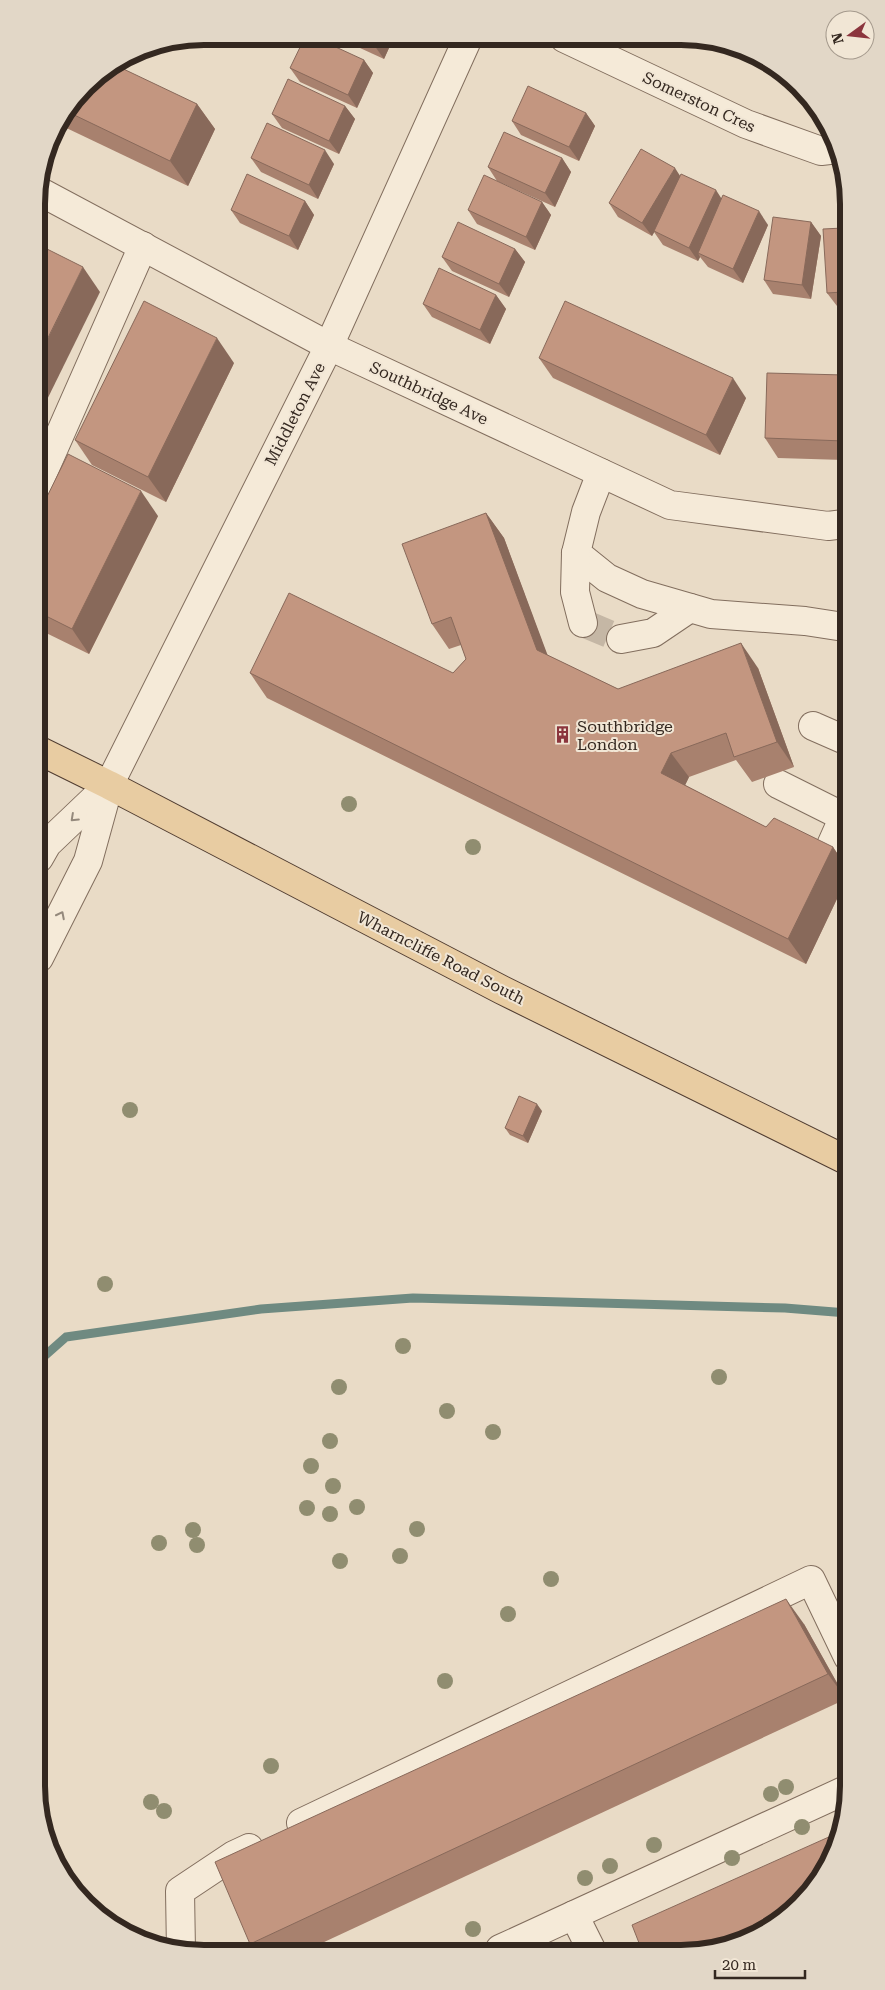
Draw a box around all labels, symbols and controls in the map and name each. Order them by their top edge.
north arrow [825,10,875,60]
text: N [828,31,847,46]
street label: Somerston Cres [640,68,759,137]
street label: Southbridge Ave [367,357,491,429]
street label: Middleton Ave [261,359,329,469]
place label: Southbridge London [577,717,673,754]
building icon: Southbridge London [553,725,573,745]
one-way arrow [71,812,80,821]
street label: Wharncliffe Road South [354,907,528,1009]
one-way arrow [55,911,65,920]
scale bar [715,1948,805,1980]
text: 20 m [722,1956,757,1974]

